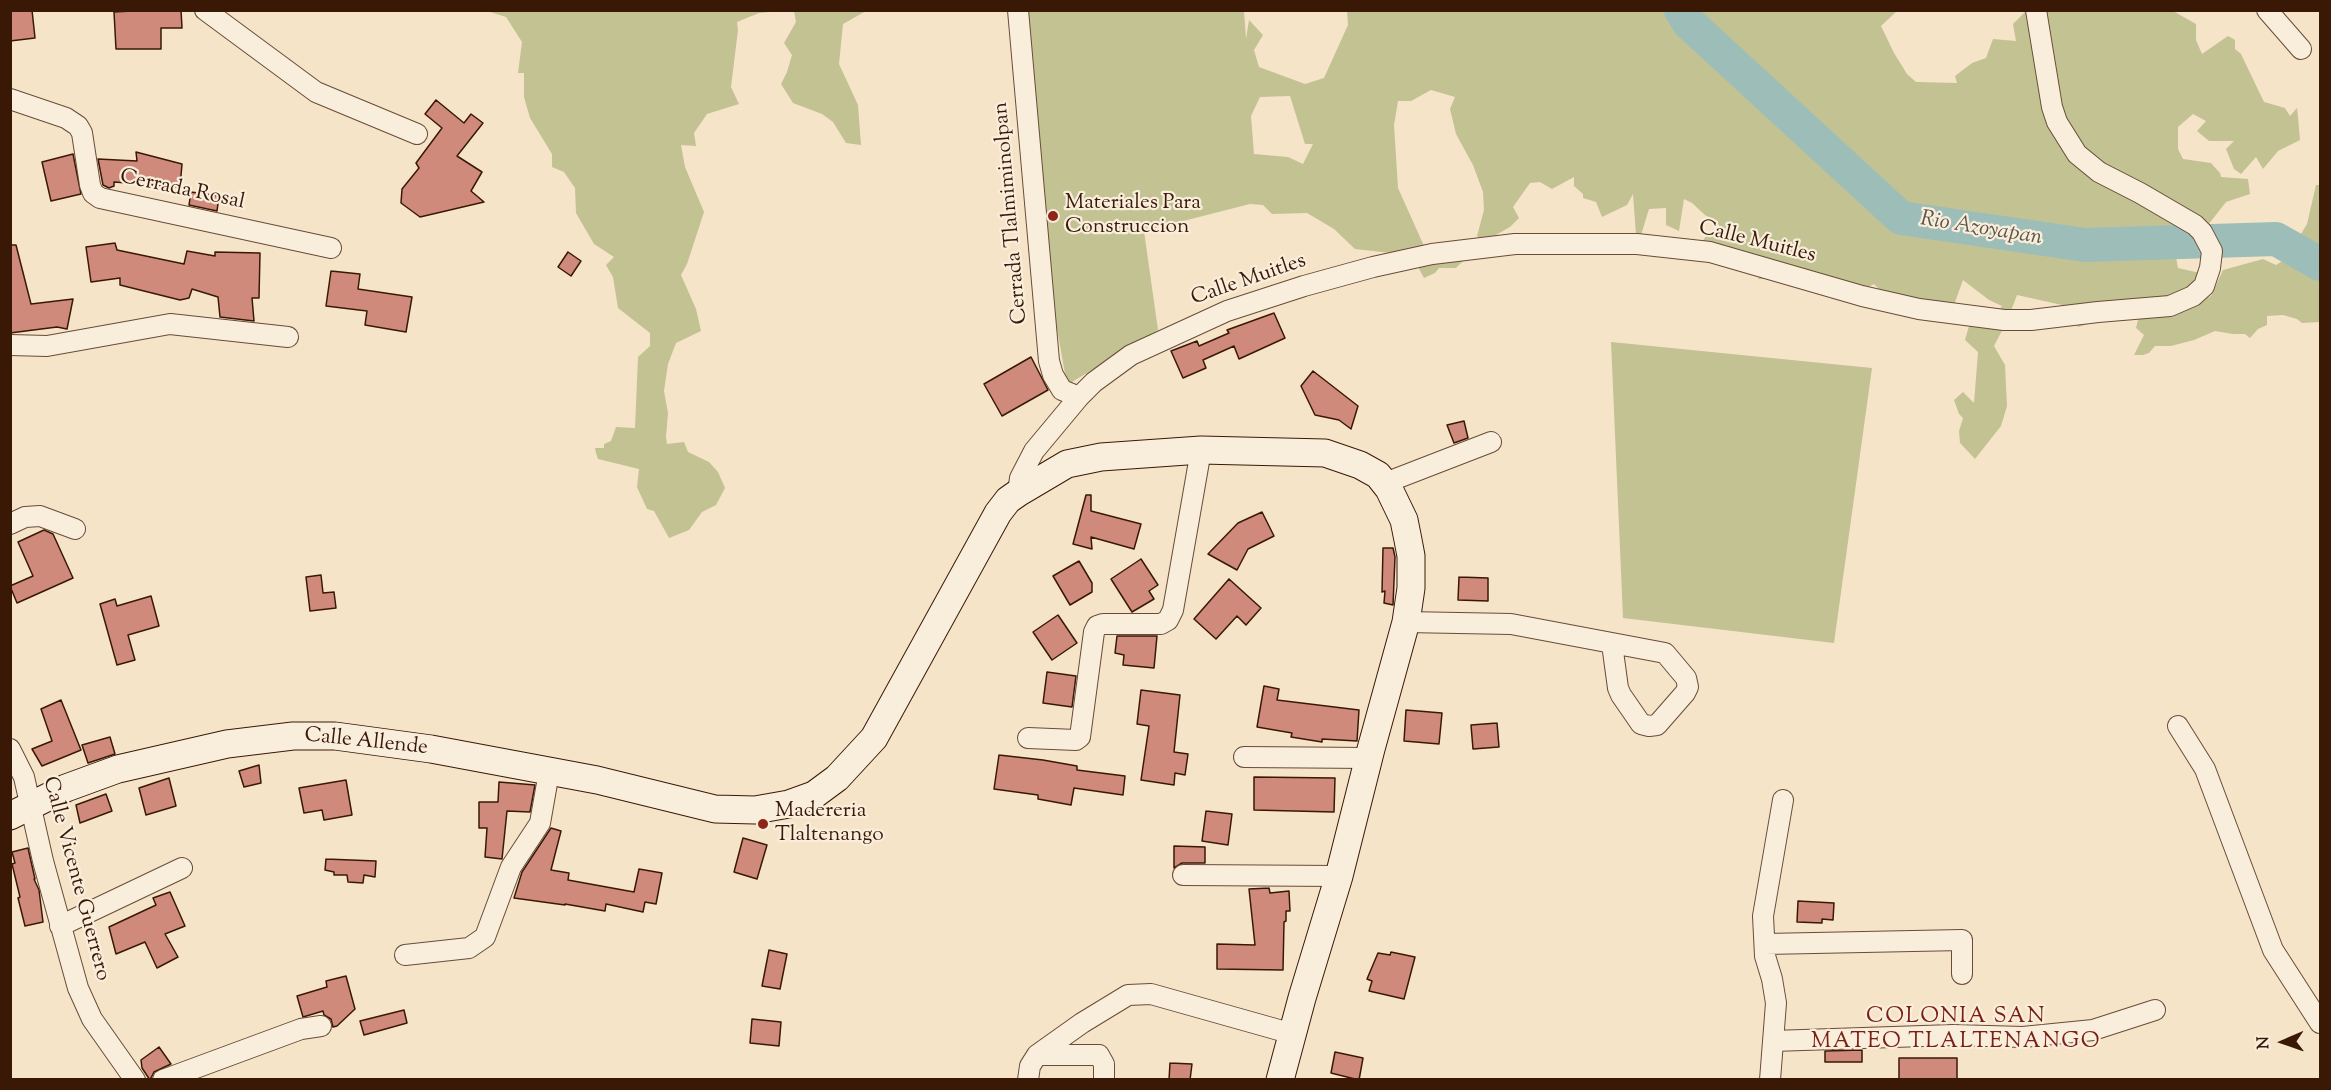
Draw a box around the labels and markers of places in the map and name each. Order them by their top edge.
place label: Materiales Para Construccion [1065,191,1201,241]
marker: Materiales Para Construccion [1046,209,1060,223]
place label: Madereria Tlaltenango [775,799,884,849]
marker: Madereria Tlaltenango [756,817,770,831]

